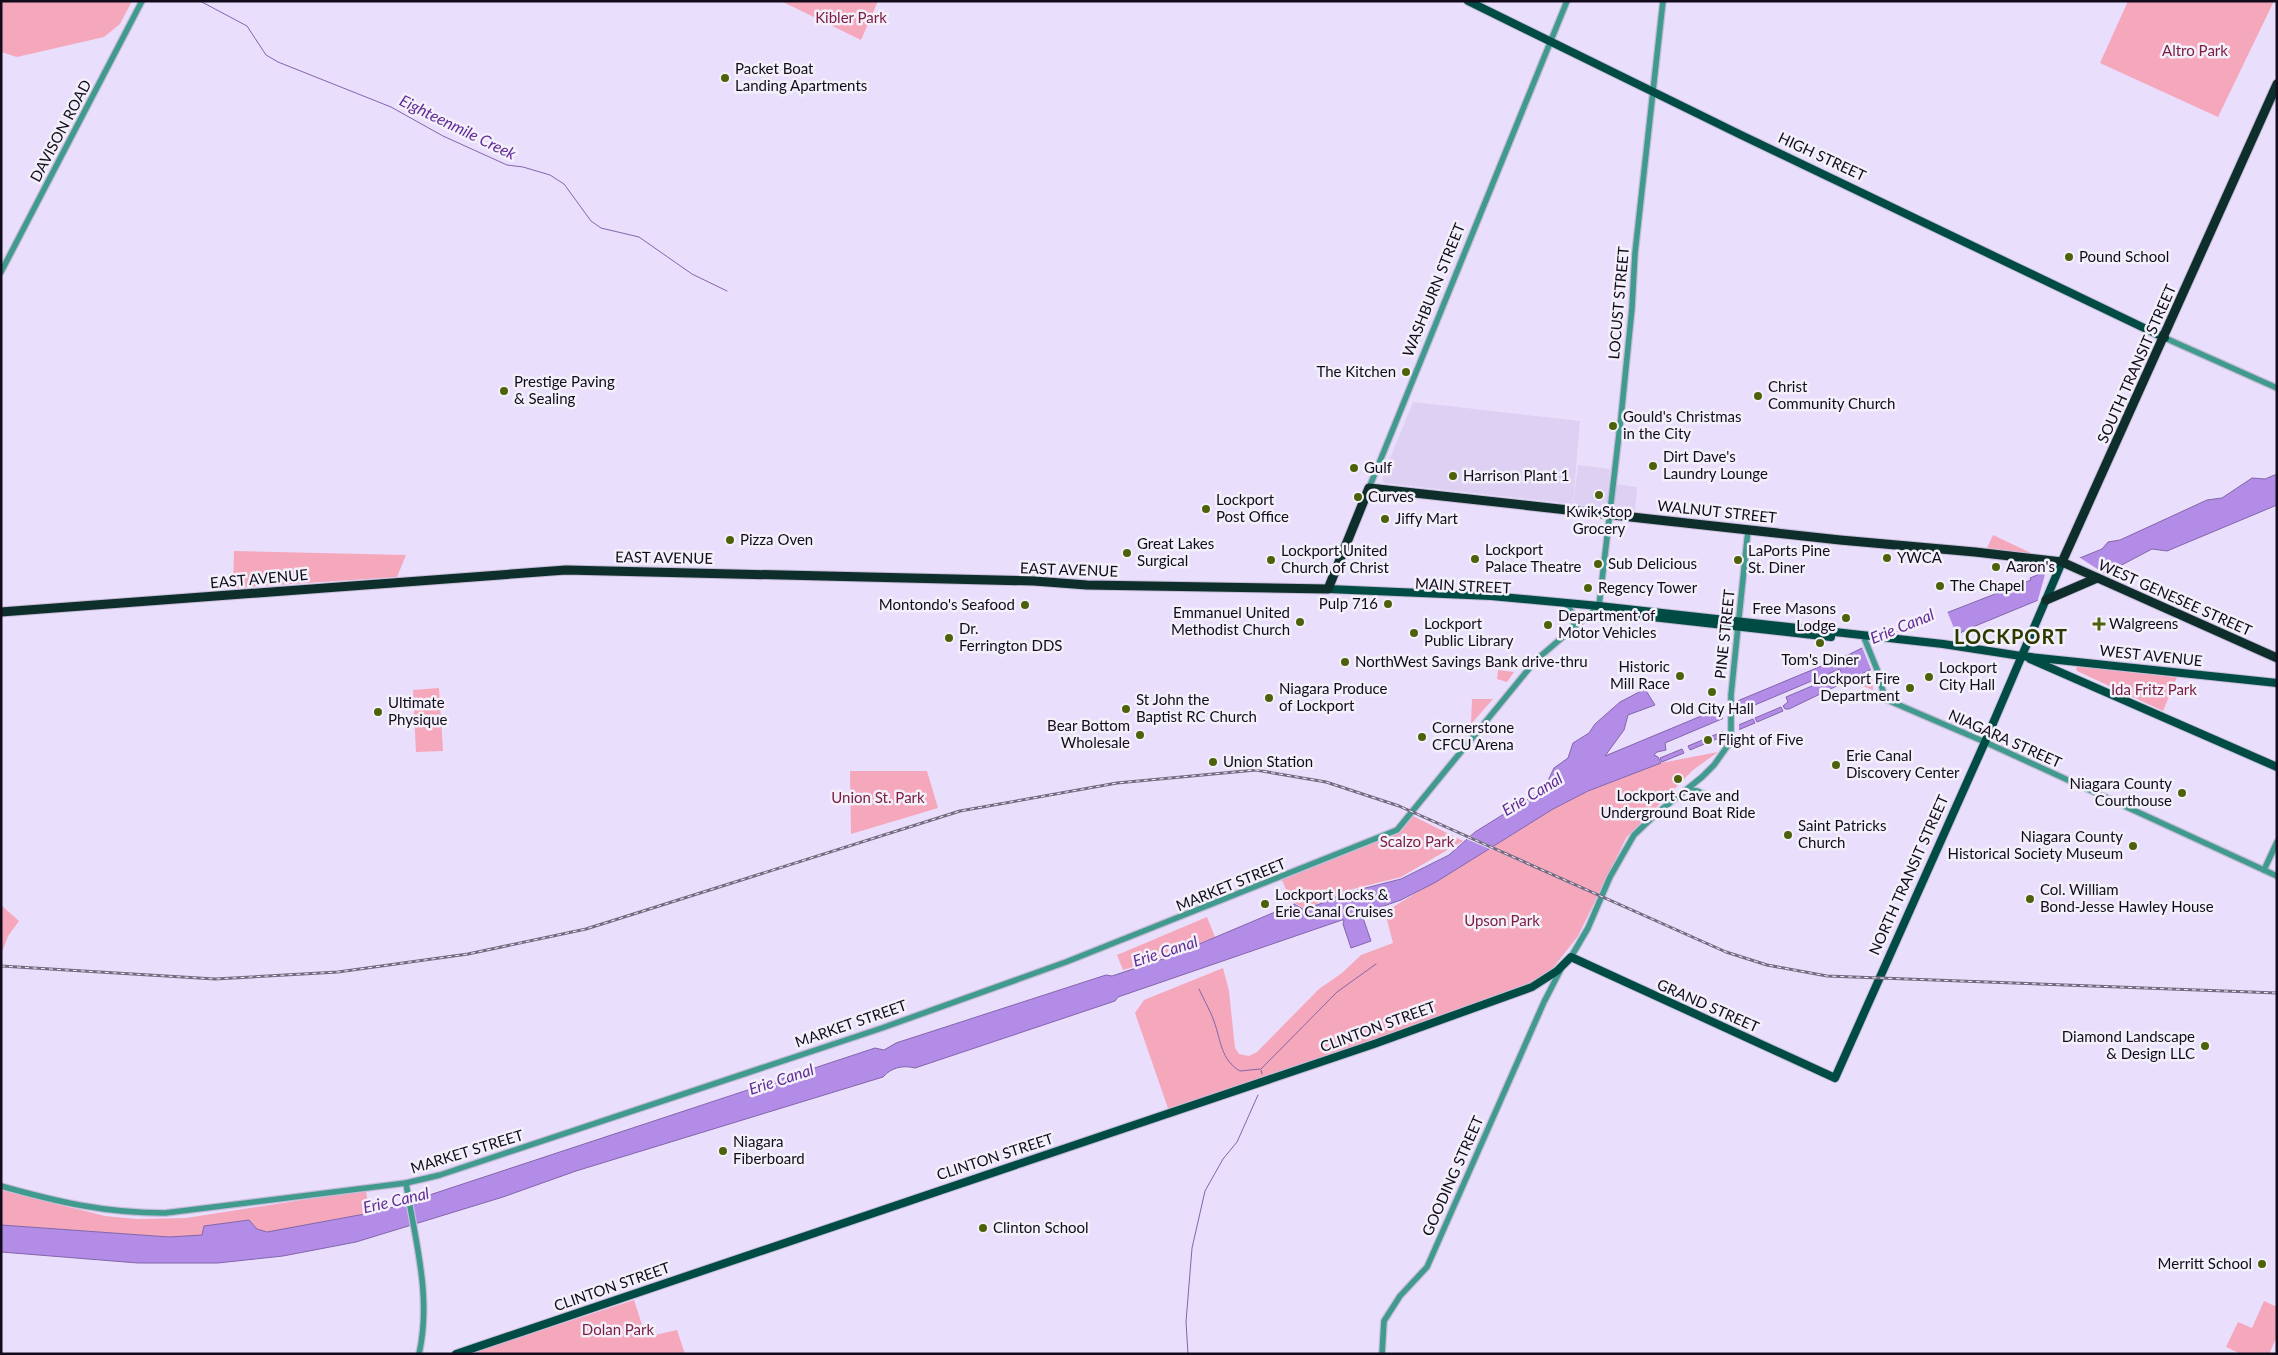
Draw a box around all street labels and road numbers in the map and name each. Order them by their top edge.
street label: DAVISON ROAD [26,76,95,185]
street label: HIGH STREET [1776,128,1869,184]
street label: WASHBURN STREET [1398,220,1468,359]
street label: LOCUST STREET [1604,246,1632,360]
street label: SOUTH TRANSIT STREET [2093,281,2179,446]
street label: WALNUT STREET [1656,496,1778,526]
street label: EAST AVENUE [615,547,713,567]
street label: WEST GENESEE STREET [2096,555,2255,639]
street label: EAST AVENUE [1020,558,1118,580]
street label: EAST AVENUE [209,565,309,591]
street label: MAIN STREET [1415,573,1512,597]
street label: PINE STREET [1710,588,1738,679]
street label: WEST AVENUE [2099,641,2203,669]
street label: NIAGARA STREET [1946,705,2065,771]
street label: NORTH TRANSIT STREET [1865,792,1952,957]
street label: MARKET STREET [1173,854,1288,914]
street label: GRAND STREET [1655,975,1762,1036]
street label: MARKET STREET [792,995,909,1051]
street label: CLINTON STREET [1317,997,1438,1055]
street label: GOODING STREET [1418,1113,1487,1238]
street label: MARKET STREET [408,1125,525,1177]
street label: CLINTON STREET [934,1129,1055,1183]
street label: CLINTON STREET [551,1258,672,1314]

